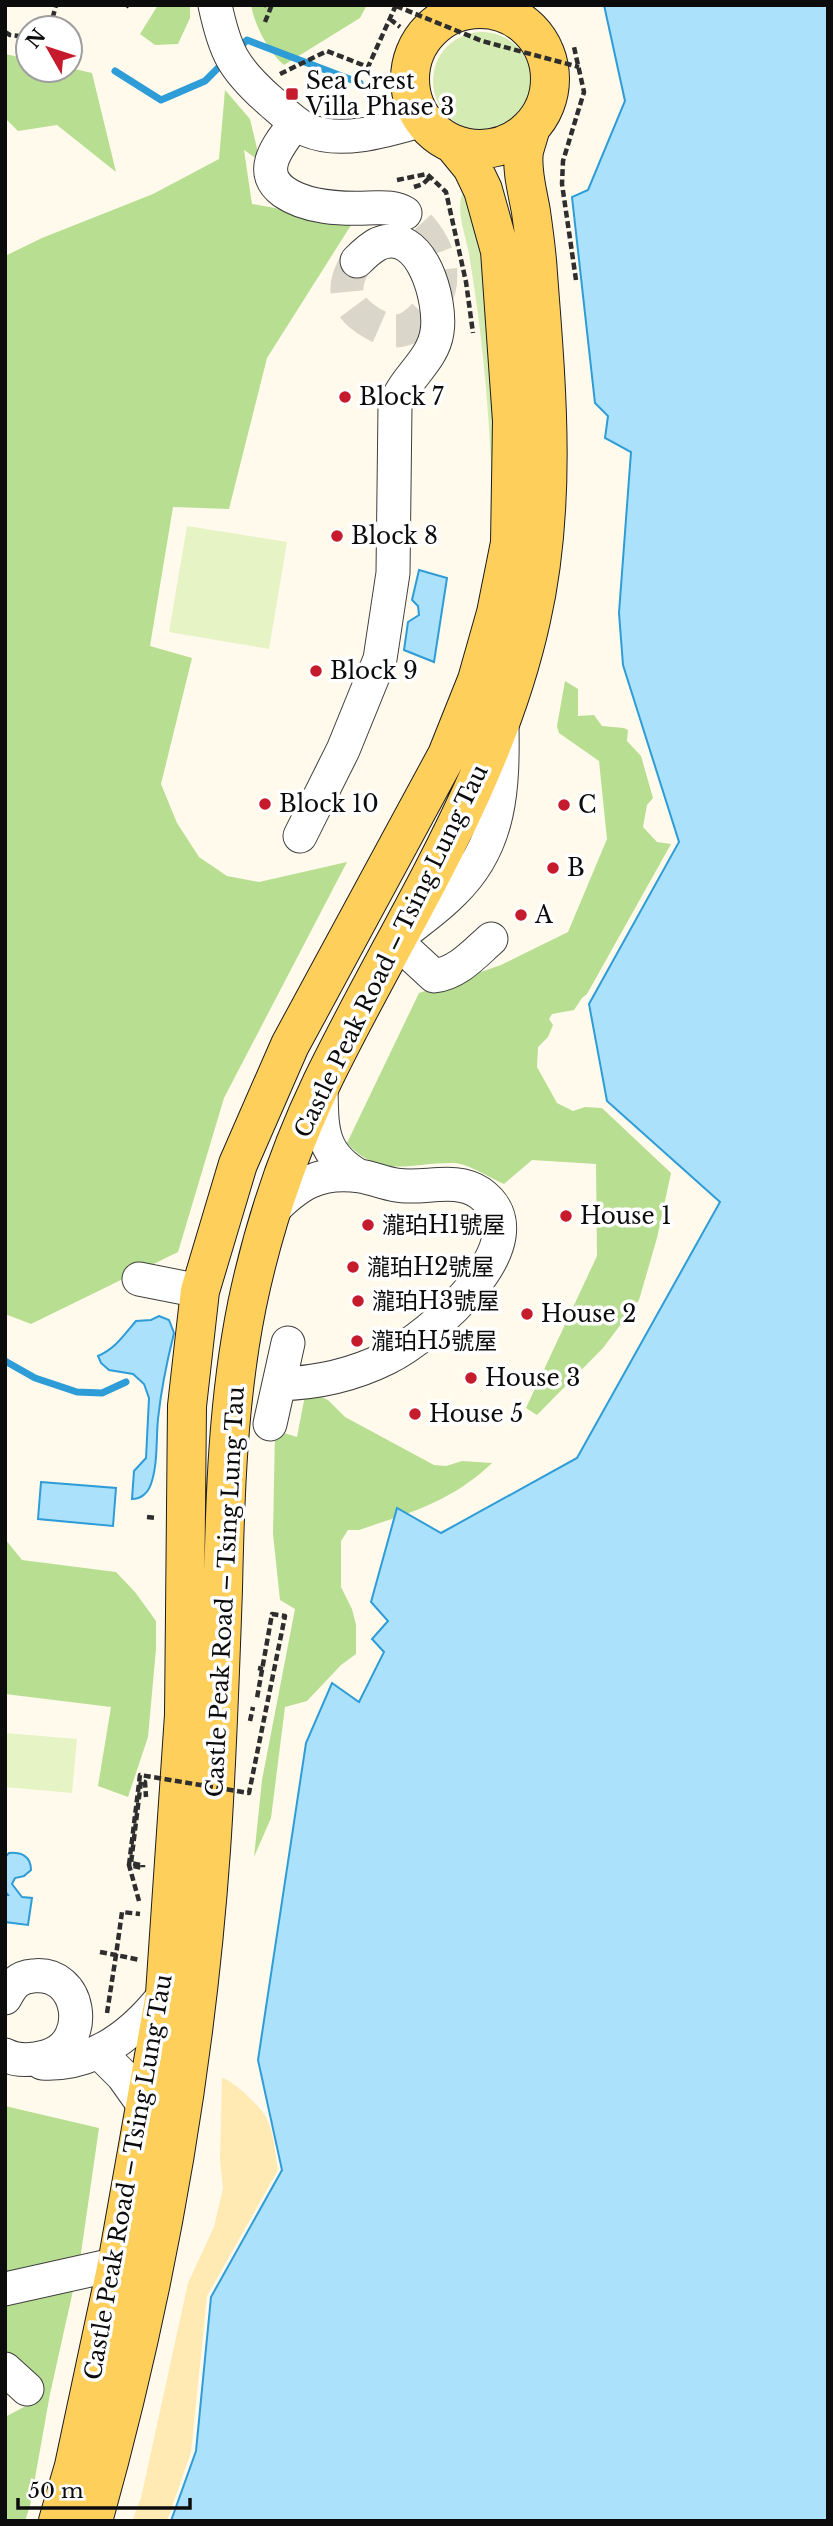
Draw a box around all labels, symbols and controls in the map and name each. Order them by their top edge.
north arrow [14,14,84,84]
text: N [22,24,51,53]
place label: Sea Crest Villa Phase 3 [305,67,454,121]
marker: Sea Crest Villa Phase 3 [284,86,300,102]
place label: Block 7 [359,383,444,411]
marker: Block 7 [337,389,353,405]
place label: Block 8 [351,522,438,550]
marker: Block 8 [329,528,345,544]
place label: Block 9 [330,657,418,685]
marker: Block 9 [308,663,324,679]
street label: Castle Peak Road – Tsing Lung Tau [288,760,494,1142]
place label: Block 10 [279,790,379,818]
place label: C [578,791,596,819]
marker: Block 10 [257,796,273,812]
marker: C [556,797,572,813]
place label: B [567,854,585,882]
marker: B [545,860,561,876]
place label: A [534,901,554,929]
marker: A [513,907,529,923]
place label: House 1 [580,1202,672,1230]
marker: House 1 [558,1208,574,1224]
place label: 瀧珀H1號屋 [382,1211,506,1239]
marker: 瀧珀H1號屋 [360,1217,376,1233]
place label: 瀧珀H2號屋 [367,1253,494,1281]
marker: 瀧珀H2號屋 [345,1259,361,1275]
place label: 瀧珀H3號屋 [372,1287,499,1315]
marker: 瀧珀H3號屋 [350,1293,366,1309]
place label: House 2 [541,1300,637,1328]
marker: House 2 [519,1306,535,1322]
place label: 瀧珀H5號屋 [371,1327,497,1355]
marker: 瀧珀H5號屋 [349,1333,365,1349]
place label: House 3 [485,1364,581,1392]
marker: House 3 [463,1370,479,1386]
street label: Castle Peak Road – Tsing Lung Tau [200,1386,250,1798]
place label: House 5 [429,1400,523,1428]
marker: House 5 [407,1406,423,1422]
street label: Castle Peak Road – Tsing Lung Tau [78,1972,178,2382]
scale bar [18,2466,189,2510]
text: 50 m [28,2478,84,2504]

